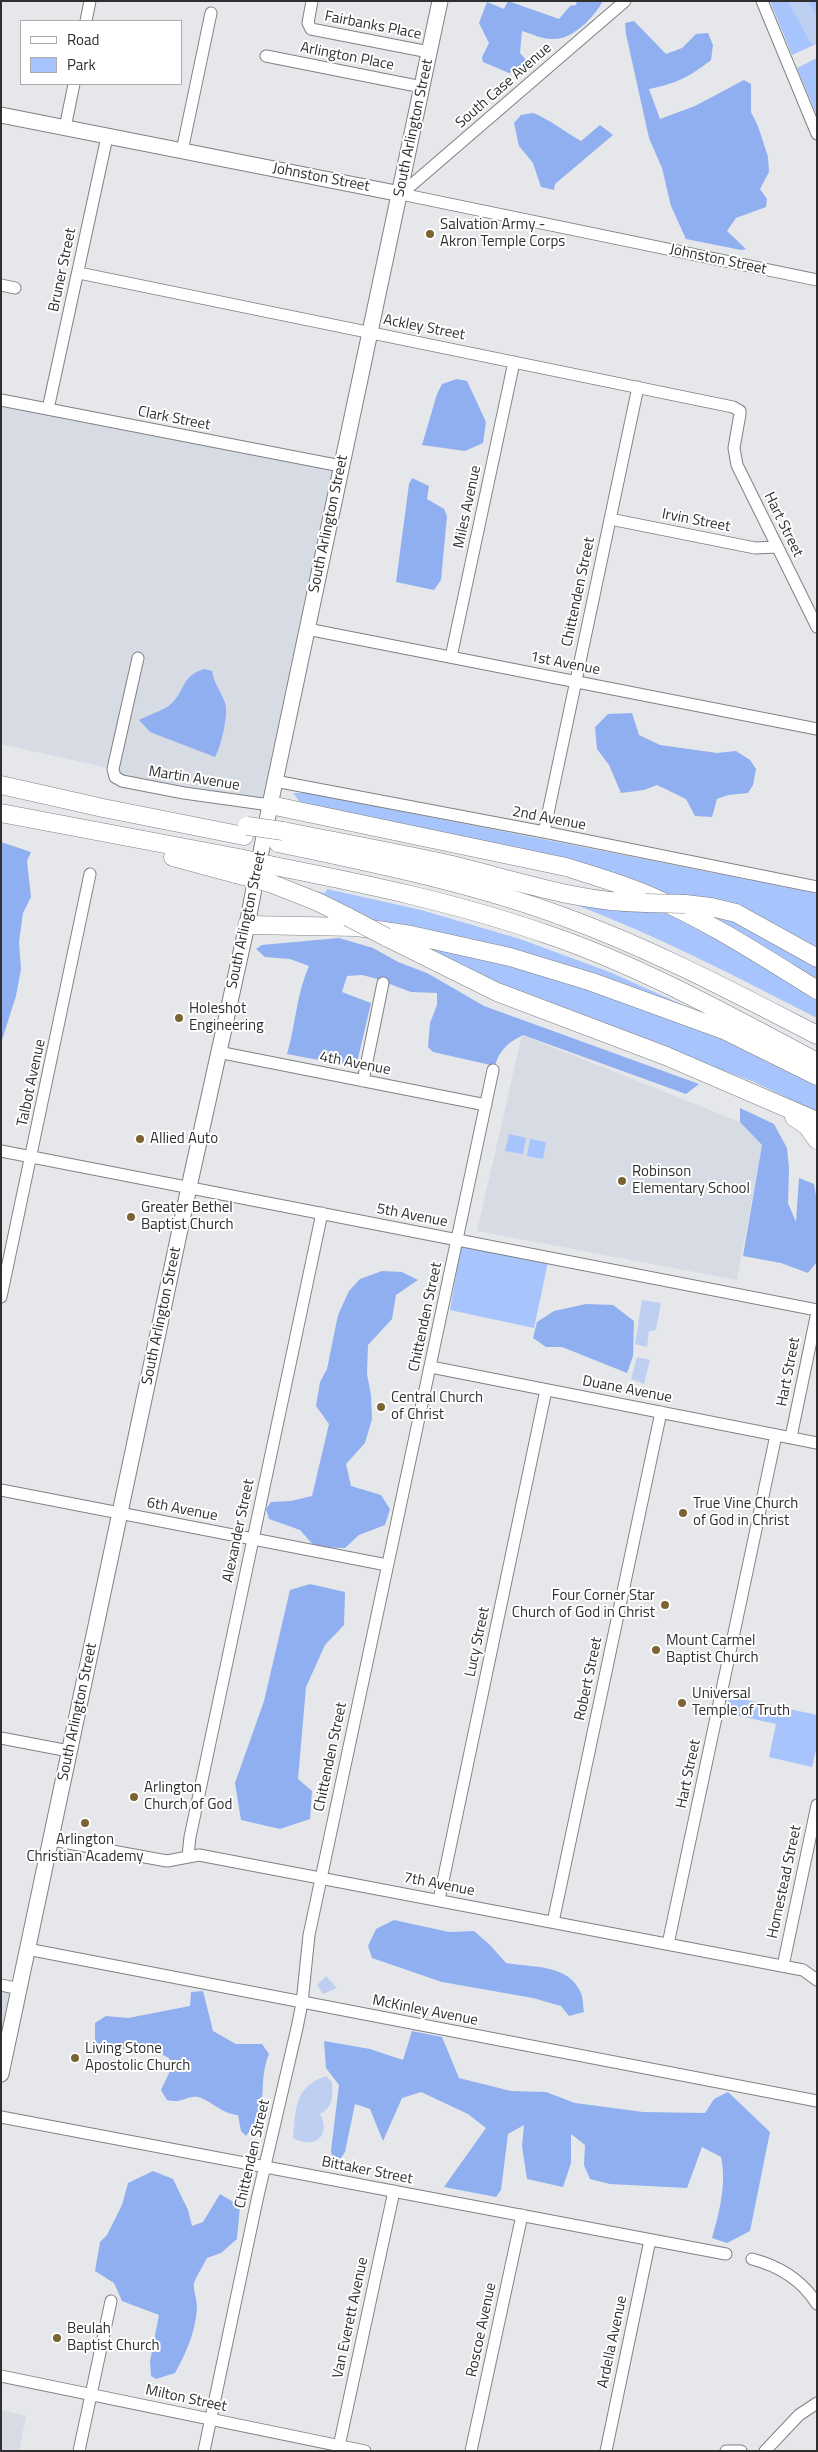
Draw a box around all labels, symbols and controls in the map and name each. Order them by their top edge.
street label: Fairbanks Place [323,8,423,44]
legend [20,20,182,85]
text: Road [67,28,99,51]
street label: Arlington Place [299,39,395,75]
street label: South Case Avenue [452,39,556,133]
text: Park [67,53,96,76]
street label: South Arlington Street [391,57,437,199]
street label: Johnston Street [271,160,371,196]
place label: Salvation Army - Akron Temple Corps [440,216,565,251]
street label: Bruner Street [45,226,81,314]
marker: Salvation Army - Akron Temple Corps [424,228,436,240]
street label: Johnston Street [668,241,768,279]
street label: Ackley Street [382,311,466,345]
street label: Clark Street [136,403,212,435]
street label: South Arlington Street [306,453,352,595]
street label: Miles Avenue [450,464,486,550]
street label: Hart Street [760,490,806,560]
street label: Irvin Street [660,506,732,536]
street label: Chittenden Street [559,536,599,648]
street label: 1st Avenue [529,648,601,680]
street label: Martin Avenue [147,763,241,795]
street label: 2nd Avenue [511,803,587,835]
street label: South Arlington Street [224,849,270,991]
place label: Holeshot Engineering [189,1000,264,1035]
marker: Holeshot Engineering [173,1012,185,1024]
street label: Talbot Avenue [14,1038,50,1128]
street label: 4th Avenue [318,1048,392,1080]
place label: Allied Auto [150,1130,218,1148]
marker: Allied Auto [134,1133,146,1145]
place label: Robinson Elementary School [632,1163,750,1198]
marker: Robinson Elementary School [616,1175,628,1187]
place label: Greater Bethel Baptist Church [141,1199,234,1234]
street label: 5th Avenue [375,1200,449,1232]
marker: Greater Bethel Baptist Church [125,1211,137,1223]
street label: South Arlington Street [139,1245,185,1387]
street label: Chittenden Street [406,1261,446,1373]
street label: Hart Street [773,1336,805,1408]
street label: Duane Avenue [581,1372,673,1408]
place label: Central Church of Christ [391,1389,483,1424]
marker: Central Church of Christ [375,1401,387,1413]
street label: Alexander Street [219,1478,259,1584]
street label: 6th Avenue [145,1494,219,1526]
place label: True Vine Church of God in Christ [693,1495,798,1530]
marker: True Vine Church of God in Christ [677,1507,689,1519]
place label: Four Corner Star Church of God in Christ [512,1587,655,1622]
marker: Four Corner Star Church of God in Christ [659,1599,671,1611]
street label: Lucy Street [462,1605,494,1679]
place label: Mount Carmel Baptist Church [666,1632,759,1667]
street label: Robert Street [571,1636,607,1722]
street label: South Arlington Street [55,1641,101,1783]
marker: Mount Carmel Baptist Church [650,1644,662,1656]
place label: Universal Temple of Truth [692,1685,790,1720]
marker: Universal Temple of Truth [676,1697,688,1709]
street label: Chittenden Street [311,1701,351,1813]
street label: Hart Street [673,1738,705,1810]
place label: Arlington Church of God [144,1779,232,1814]
marker: Arlington Church of God [128,1791,140,1803]
marker: Arlington Christian Academy [79,1817,91,1829]
street label: Homestead Street [764,1824,806,1940]
place label: Arlington Christian Academy [26,1831,144,1866]
street label: 7th Avenue [402,1869,476,1901]
street label: McKinley Avenue [371,1992,479,2030]
place label: Living Stone Apostolic Church [85,2040,190,2075]
marker: Living Stone Apostolic Church [69,2052,81,2064]
street label: Chittenden Street [232,2098,274,2210]
street label: Bittaker Street [320,2153,414,2189]
street label: Van Everett Avenue [329,2256,373,2380]
street label: Roscoe Avenue [463,2281,501,2379]
street label: Ardella Avenue [594,2294,632,2390]
place label: Beulah Baptist Church [67,2320,160,2355]
marker: Beulah Baptist Church [51,2332,63,2344]
street label: Milton Street [144,2382,228,2416]

